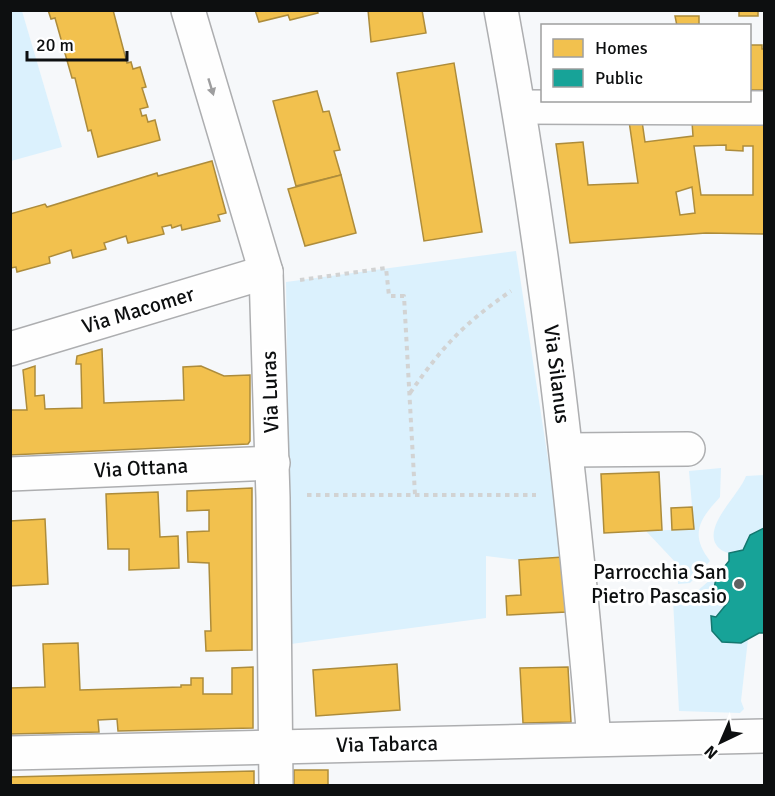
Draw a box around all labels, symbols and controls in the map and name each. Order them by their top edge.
scale bar [27,24,128,62]
legend [541,24,751,102]
text: 20 m [36,34,74,56]
text: Homes [595,37,648,59]
text: Public [595,67,643,89]
one-way arrow [207,78,216,96]
street label: Via Macomer [79,280,198,339]
street label: Via Silanus [538,323,576,425]
street label: Via Luras [256,350,284,434]
street label: Via Ottana [93,453,189,483]
place label: Parrocchia San Pietro Pascasio [591,559,727,609]
marker: Parrocchia San Pietro Pascasio [732,577,746,591]
north arrow [691,712,751,772]
street label: Via Tabarca [336,730,438,758]
text: N [700,741,722,763]

